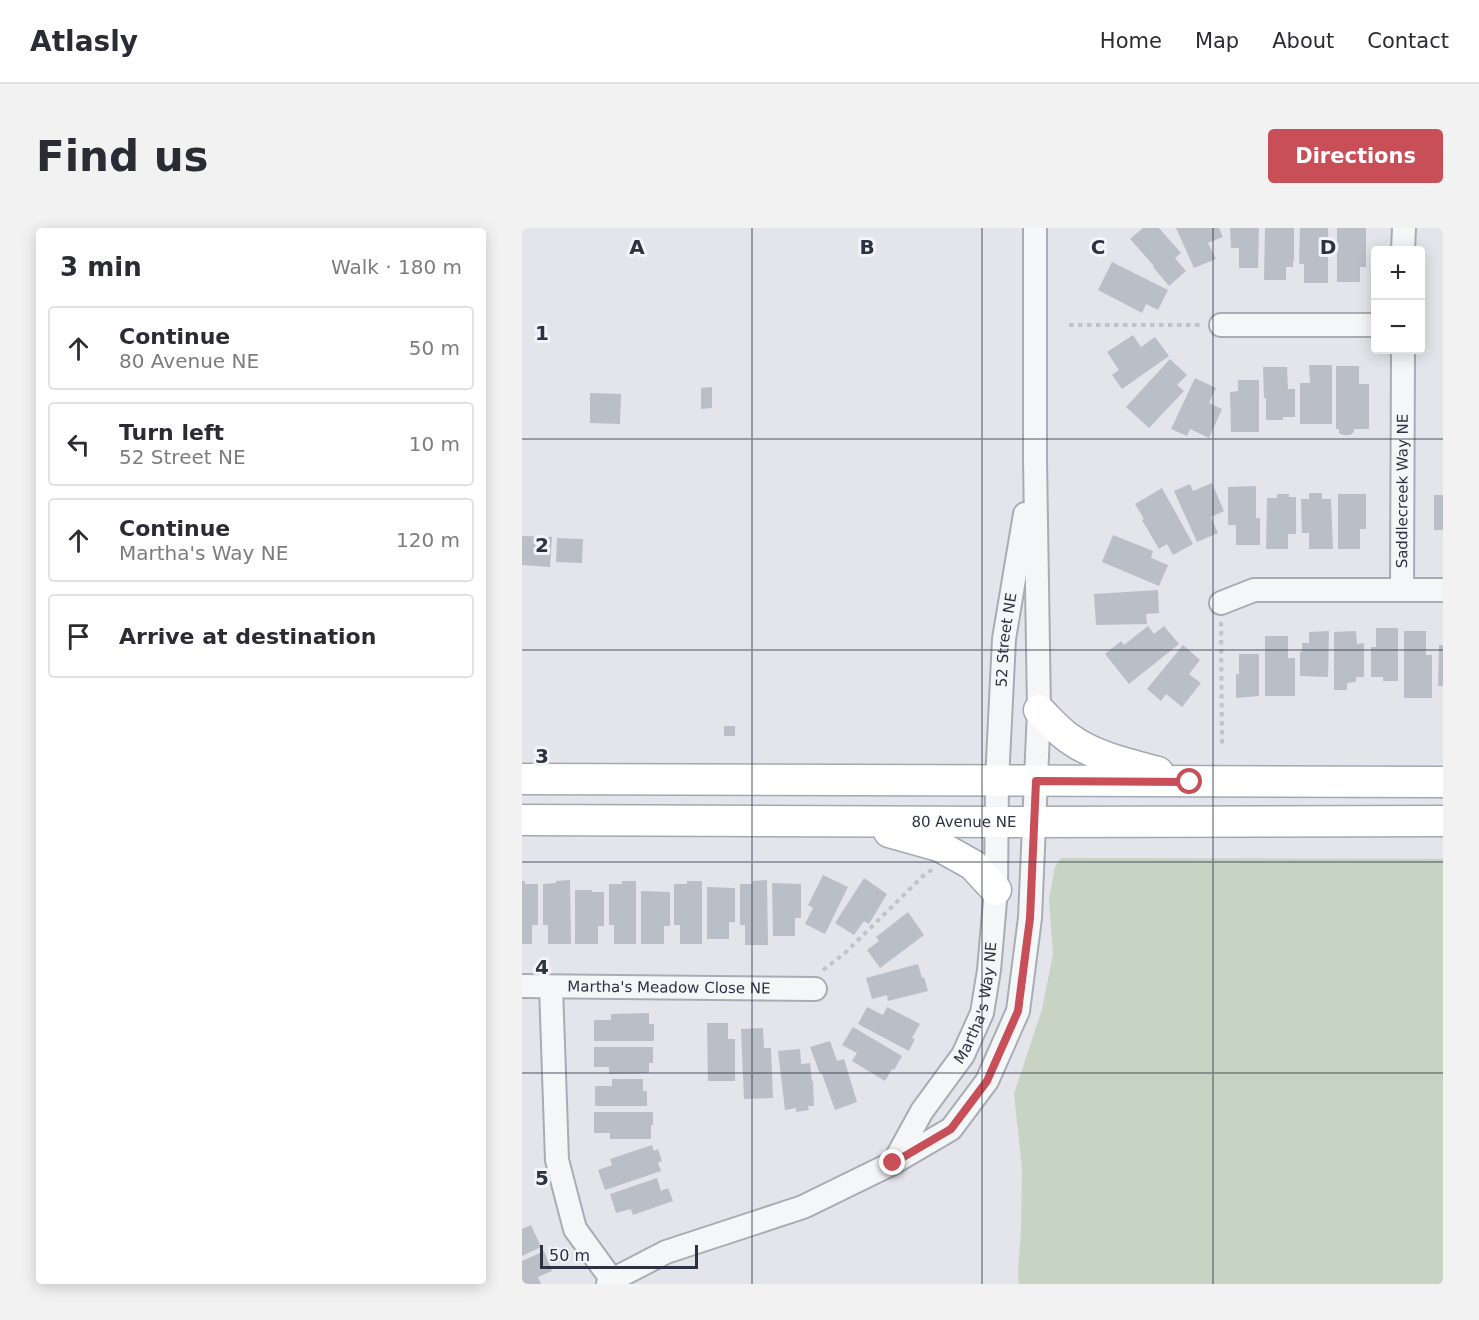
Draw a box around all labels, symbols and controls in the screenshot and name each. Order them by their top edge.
text: Atlasly [30,25,138,58]
text: Home [1100,29,1162,53]
text: Map [1195,29,1239,53]
text: About [1272,29,1334,53]
text: Contact [1367,29,1449,53]
button: Directions [1268,129,1443,183]
text: Find us [36,132,209,181]
text: A [629,235,645,259]
text: B [859,235,875,259]
text: C [1091,235,1105,259]
text: D [1320,235,1336,259]
map controls [1371,246,1425,354]
button: + [1371,246,1425,300]
text: 3 min [60,252,142,282]
text: Walk · 180 m [331,255,462,279]
button: − [1371,300,1425,354]
text: 1 [535,321,549,345]
text: Continue [119,324,230,349]
icon: ahead [62,332,95,365]
text: 50 m [409,336,460,360]
text: 80 Avenue NE [119,349,259,373]
street label: Saddlecreek Way NE [1393,414,1412,568]
text: Turn left [119,420,224,445]
icon: left [62,428,95,461]
text: 10 m [409,432,460,456]
text: 52 Street NE [119,445,246,469]
text: Continue [119,516,230,541]
icon: ahead [62,524,95,557]
text: 120 m [396,528,460,552]
text: 2 [535,533,549,557]
text: Martha's Way NE [119,541,288,565]
street label: 52 Street NE [993,591,1021,688]
icon: arrive [62,620,95,653]
text: Arrive at destination [119,624,376,649]
text: 3 [535,744,549,768]
route start [1176,768,1202,794]
street label: 80 Avenue NE [911,813,1017,831]
street label: Martha's Way NE [950,941,1000,1068]
text: 4 [535,955,549,979]
street label: Martha's Meadow Close NE [567,977,771,998]
route end [879,1149,905,1175]
text: 5 [535,1166,549,1190]
scale bar [540,1242,698,1270]
text: 50 m [549,1246,590,1265]

